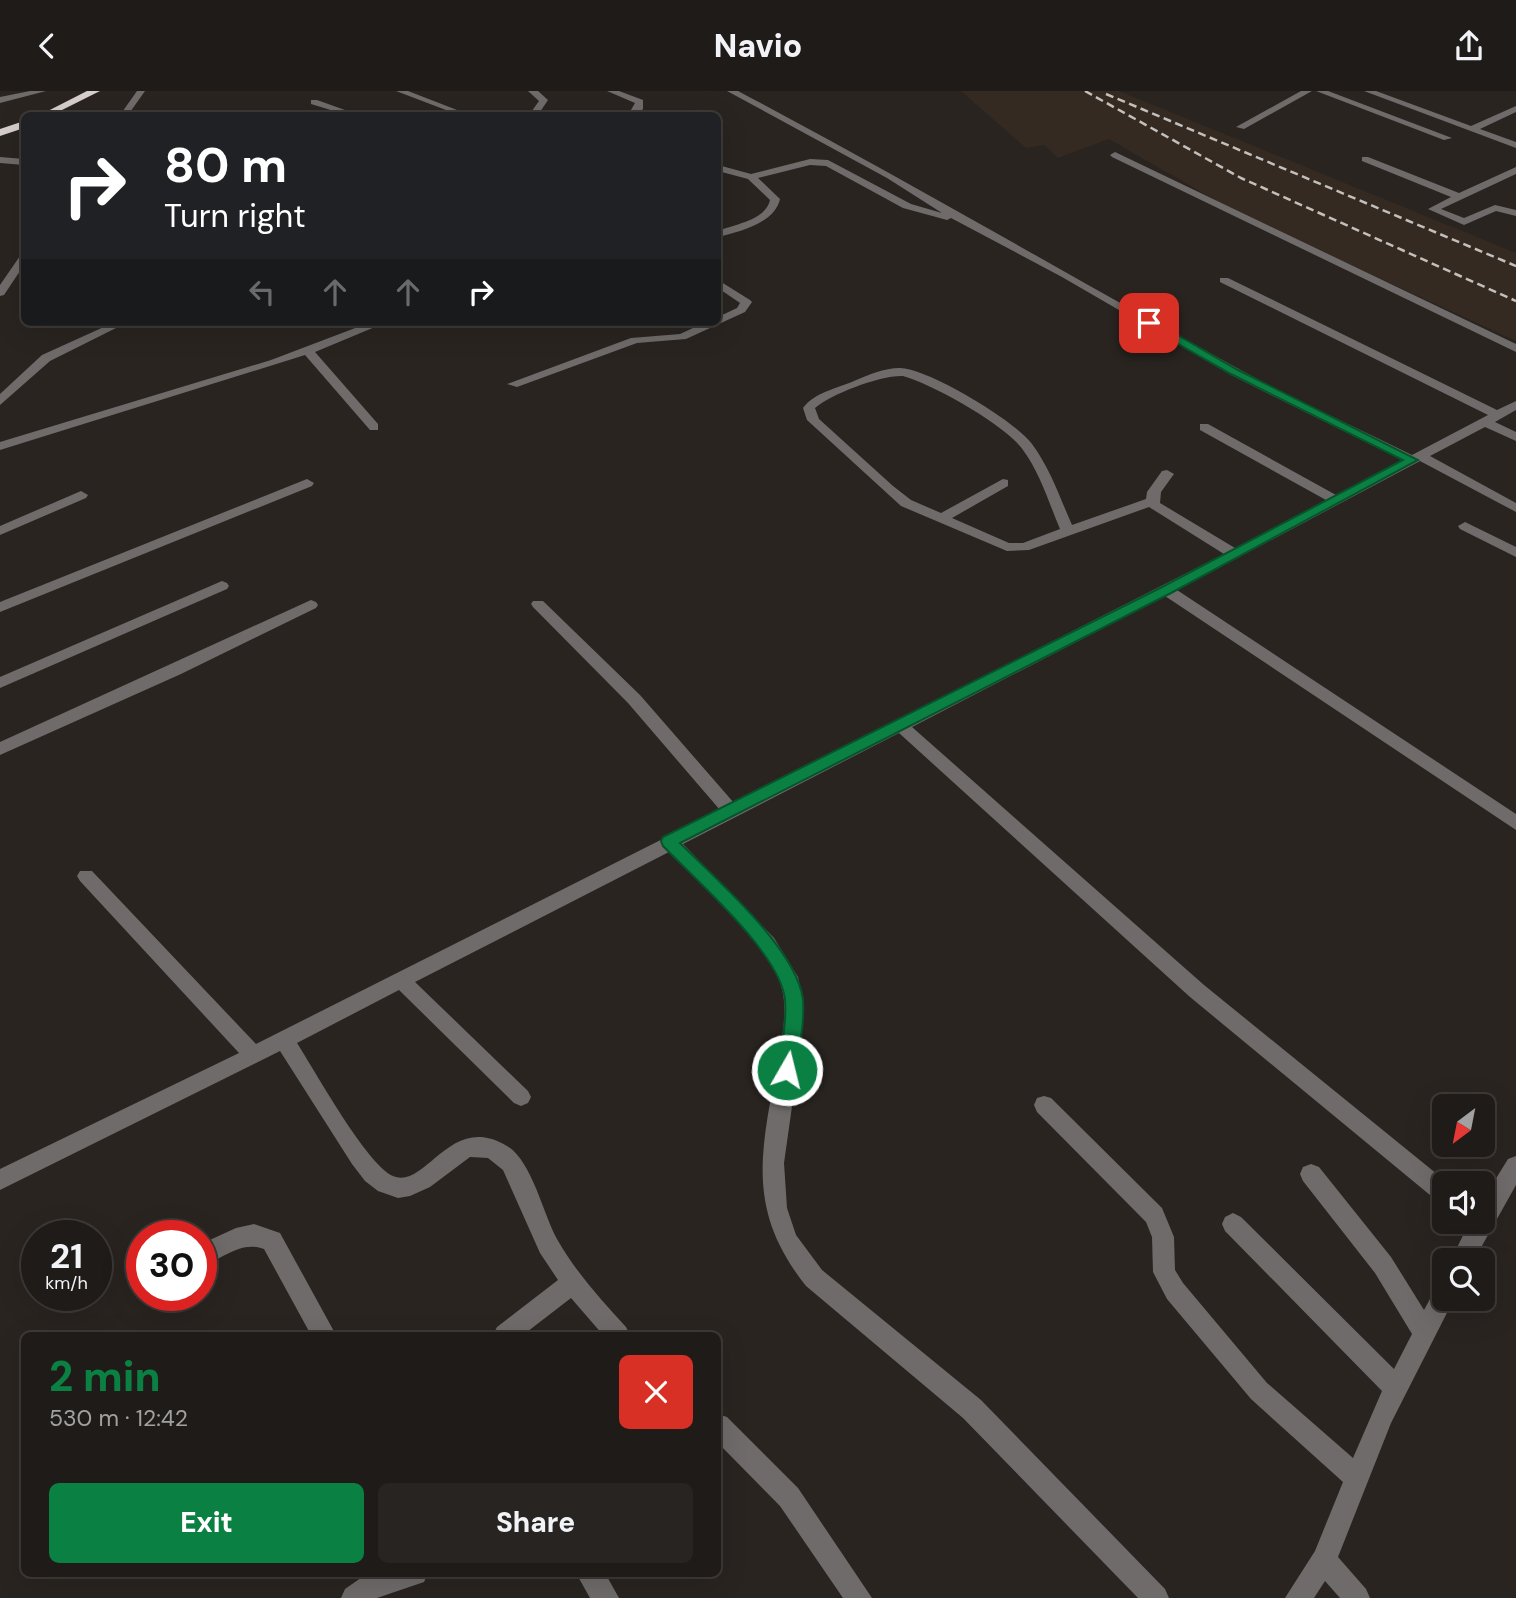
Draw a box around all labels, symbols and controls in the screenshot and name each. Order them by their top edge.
text: Navio [714,25,802,67]
icon: back [28,27,66,65]
icon: share [1450,27,1488,65]
text: 80 m [164,133,287,197]
icon: right [49,140,140,231]
text: Turn right [164,195,306,237]
icon: left [243,273,281,311]
icon: ahead [316,273,354,311]
icon: ahead [389,273,427,311]
icon: right [462,273,500,311]
pin [1119,293,1179,353]
icon: arrive [1130,304,1168,342]
position arrow [750,1033,824,1107]
north arrow [1432,1094,1494,1157]
map controls [1432,1094,1495,1311]
button: sound [1432,1171,1495,1234]
speed limit sign: 30 [126,1220,217,1311]
text: 21 [50,1233,83,1279]
button: search [1432,1248,1495,1311]
text: km/h [45,1271,88,1295]
text: 2 min [49,1349,160,1404]
button: close [619,1355,693,1429]
text: 530 m · 12:42 [49,1403,188,1433]
button: Exit [49,1483,364,1563]
button: Share [378,1483,693,1563]

